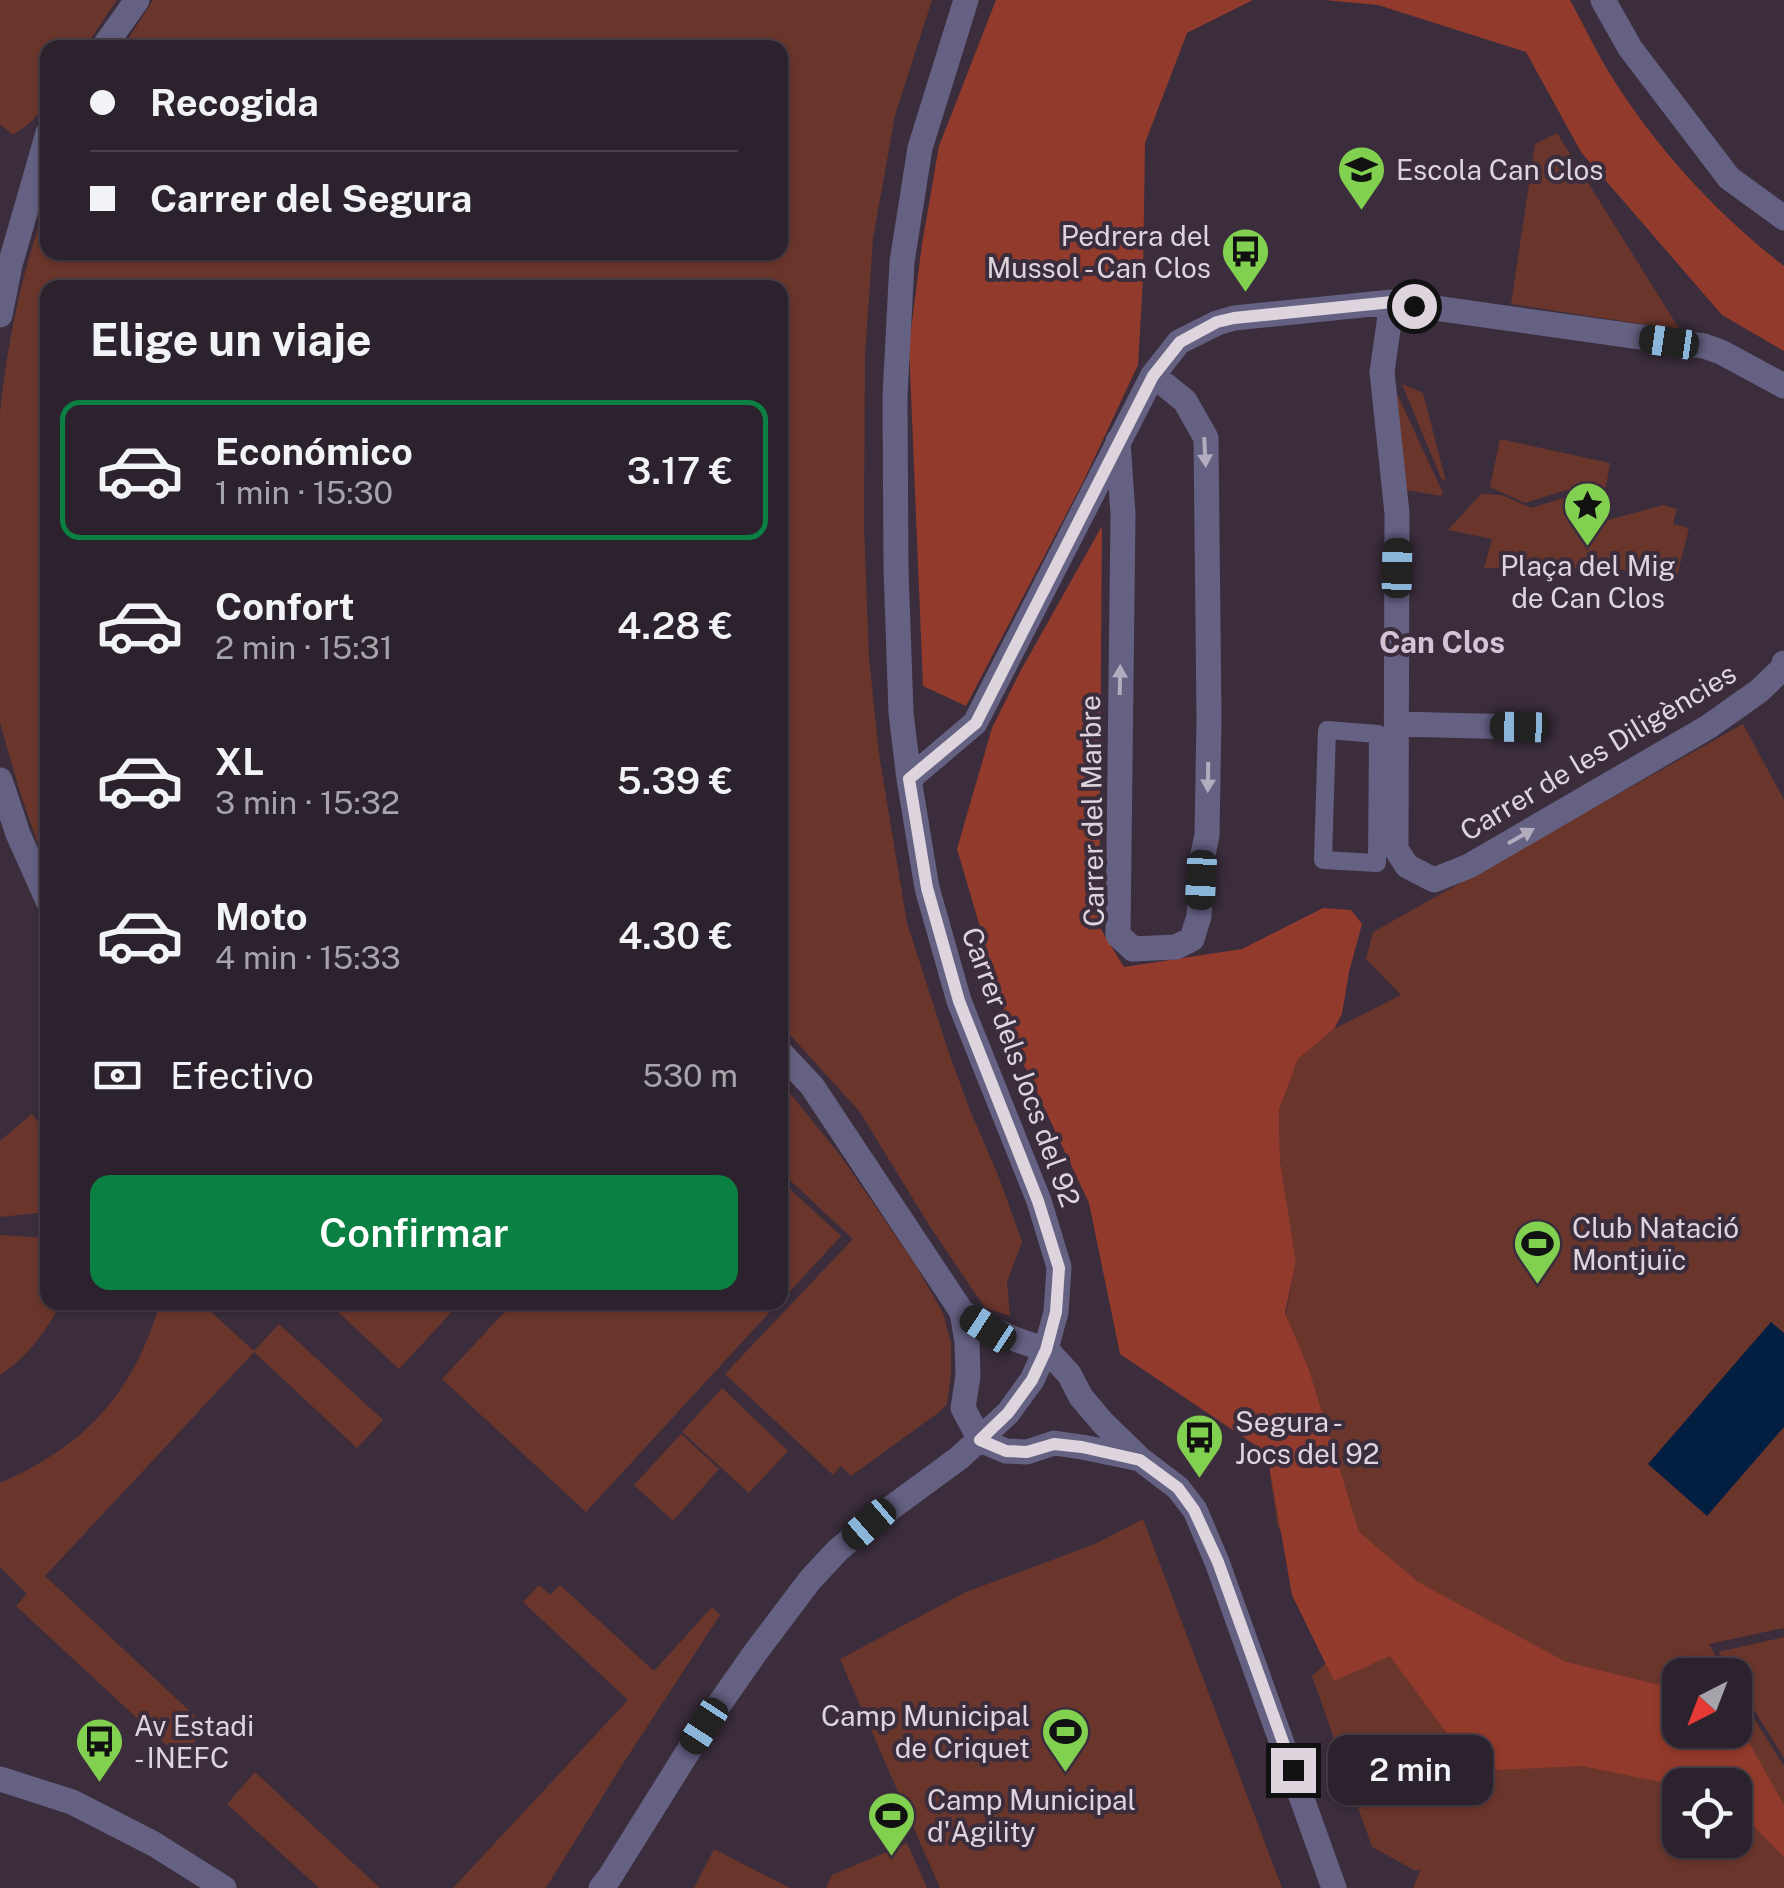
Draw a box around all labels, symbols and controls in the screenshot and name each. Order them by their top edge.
text: Recogida [150,80,319,125]
school or university icon: Escola Can Clos [1335,144,1387,212]
place label: Escola Can Clos [1396,153,1603,186]
text: Carrer del Segura [150,176,472,221]
place label: Pedrera del Mussol - Can Clos [986,219,1211,284]
bus stop icon: Pedrera del Mussol - Can Clos [1220,226,1272,294]
route start [1392,284,1437,329]
text: Elige un viaje [90,313,372,366]
car [1637,323,1701,361]
icon: car [95,425,185,515]
text: Económico [215,429,413,474]
one-way arrow [1197,437,1213,469]
text: 3.17 € [627,448,733,493]
text: 1 min · 15:30 [215,474,393,511]
place icon: Plaça del Mig de Can Clos [1562,480,1614,548]
car [1381,538,1413,598]
place label: Plaça del Mig de Can Clos [1500,549,1676,614]
icon: car [95,580,185,670]
text: Confort [215,584,355,629]
text: 4.28 € [617,603,733,648]
district label: Can Clos [1379,624,1505,660]
text: 2 min · 15:31 [215,629,393,666]
street label: Carrer de les Diligències [1454,656,1742,847]
one-way arrow [1112,663,1128,695]
street label: Carrer del Marbre [1073,695,1110,927]
car [1490,711,1550,743]
icon: car [95,735,185,825]
text: XL [215,739,264,784]
text: 5.39 € [617,758,733,803]
one-way arrow [1199,762,1215,794]
text: 3 min · 15:32 [215,784,400,821]
one-way arrow [1507,828,1535,845]
car [1184,849,1218,911]
icon: car [95,890,185,980]
text: Moto [215,894,308,939]
text: 4.30 € [618,913,733,958]
street label: Carrer dels Jocs del 92 [955,922,1087,1211]
text: 4 min · 15:33 [215,939,401,976]
icon: cash [90,1048,145,1103]
text: Efectivo [170,1053,314,1098]
text: 530 m [643,1057,738,1094]
button: Confirmar [90,1175,738,1290]
place label: Club Natació Montjuïc [1572,1211,1739,1276]
sports icon: Club Natació Montjuïc [1511,1218,1563,1286]
car [955,1300,1021,1358]
place label: Segura - Jocs del 92 [1235,1405,1379,1470]
bus stop icon: Segura - Jocs del 92 [1174,1412,1226,1480]
car [837,1493,901,1555]
north arrow [1662,1658,1752,1748]
map controls [1662,1658,1752,1858]
car [675,1693,733,1759]
place label: Camp Municipal de Criquet [821,1699,1030,1764]
sports icon: Camp Municipal de Criquet [1039,1706,1091,1774]
place label: Av Estadi - INEFC [134,1709,254,1774]
bus stop icon: Av Estadi - INEFC [73,1716,125,1784]
callout: 2 min [1328,1735,1493,1805]
route end [1271,1748,1316,1793]
text: 2 min [1369,1751,1452,1788]
button: locate [1662,1768,1752,1858]
place label: Camp Municipal d'Agility [927,1783,1136,1848]
sports icon: Camp Municipal d'Agility [866,1790,918,1858]

